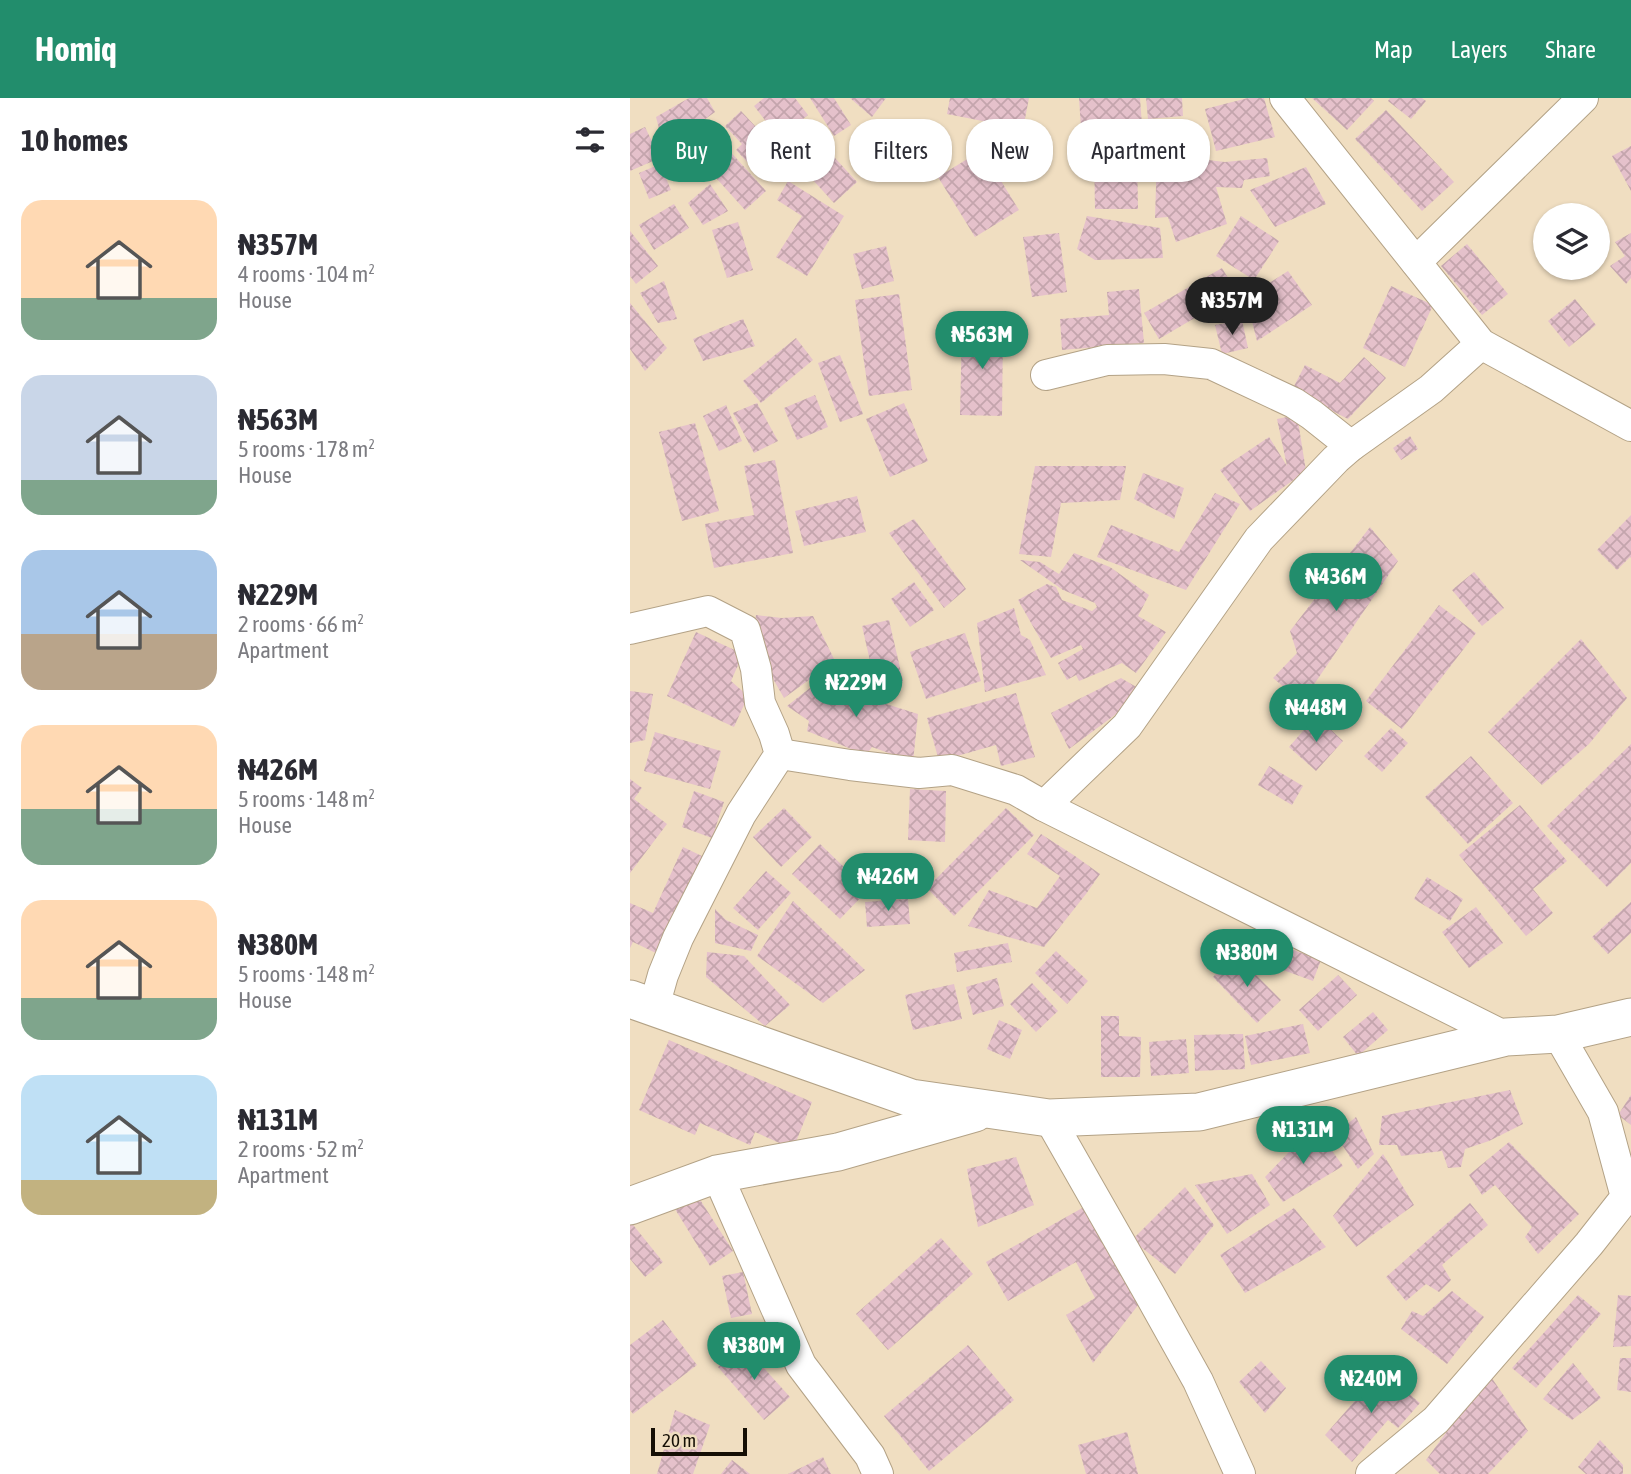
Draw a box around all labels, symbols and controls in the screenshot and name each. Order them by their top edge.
text: Homiq [35,30,117,68]
text: Map [1374,36,1413,63]
text: Layers [1451,36,1507,63]
text: Share [1545,36,1596,63]
chip: Buy [651,119,732,182]
chip: Rent [746,119,835,182]
chip: Filters [849,119,952,182]
chip: New [966,119,1053,182]
chip: Apartment [1067,119,1210,182]
icon: filters [571,121,609,159]
text: 10 homes [21,123,128,157]
map controls [1533,203,1610,280]
button: layers [1533,203,1610,280]
text: ₦357M [238,227,318,261]
icon: home [77,228,161,312]
text: 4 rooms · 104 m² [238,261,375,287]
pin: ₦357M [1183,278,1281,337]
text: House [238,287,292,313]
text: ₦357M [1201,287,1263,313]
pin: ₦563M [933,312,1031,371]
text: ₦563M [951,321,1013,347]
text: ₦563M [238,402,318,436]
icon: home [77,403,161,487]
text: 5 rooms · 178 m² [238,436,375,462]
text: House [238,462,292,488]
pin: ₦436M [1287,554,1385,613]
text: ₦436M [1305,563,1367,589]
text: ₦229M [238,577,318,611]
icon: home [77,578,161,662]
text: 2 rooms · 66 m² [238,611,364,637]
text: Apartment [238,637,329,663]
pin: ₦229M [807,660,905,719]
text: ₦229M [825,669,887,695]
pin: ₦448M [1267,684,1365,744]
text: ₦448M [1285,694,1347,720]
text: ₦426M [238,752,318,786]
icon: home [77,753,161,837]
text: 5 rooms · 148 m² [238,786,375,812]
text: House [238,812,292,838]
pin: ₦426M [839,854,937,913]
text: ₦426M [857,863,919,889]
text: ₦380M [238,927,318,961]
icon: home [77,928,161,1012]
pin: ₦380M [1198,930,1296,989]
text: ₦380M [1216,939,1278,965]
text: 5 rooms · 148 m² [238,961,375,987]
text: House [238,987,292,1013]
text: ₦131M [238,1102,318,1136]
icon: home [77,1103,161,1187]
pin: ₦131M [1254,1107,1352,1166]
text: ₦131M [1272,1116,1334,1142]
text: 2 rooms · 52 m² [238,1136,364,1162]
text: Apartment [238,1162,329,1188]
pin: ₦380M [705,1322,803,1382]
text: ₦380M [723,1332,785,1358]
pin: ₦240M [1322,1356,1420,1415]
text: ₦240M [1340,1365,1402,1391]
scale bar [651,1425,747,1457]
text: 20 m [662,1429,696,1451]

